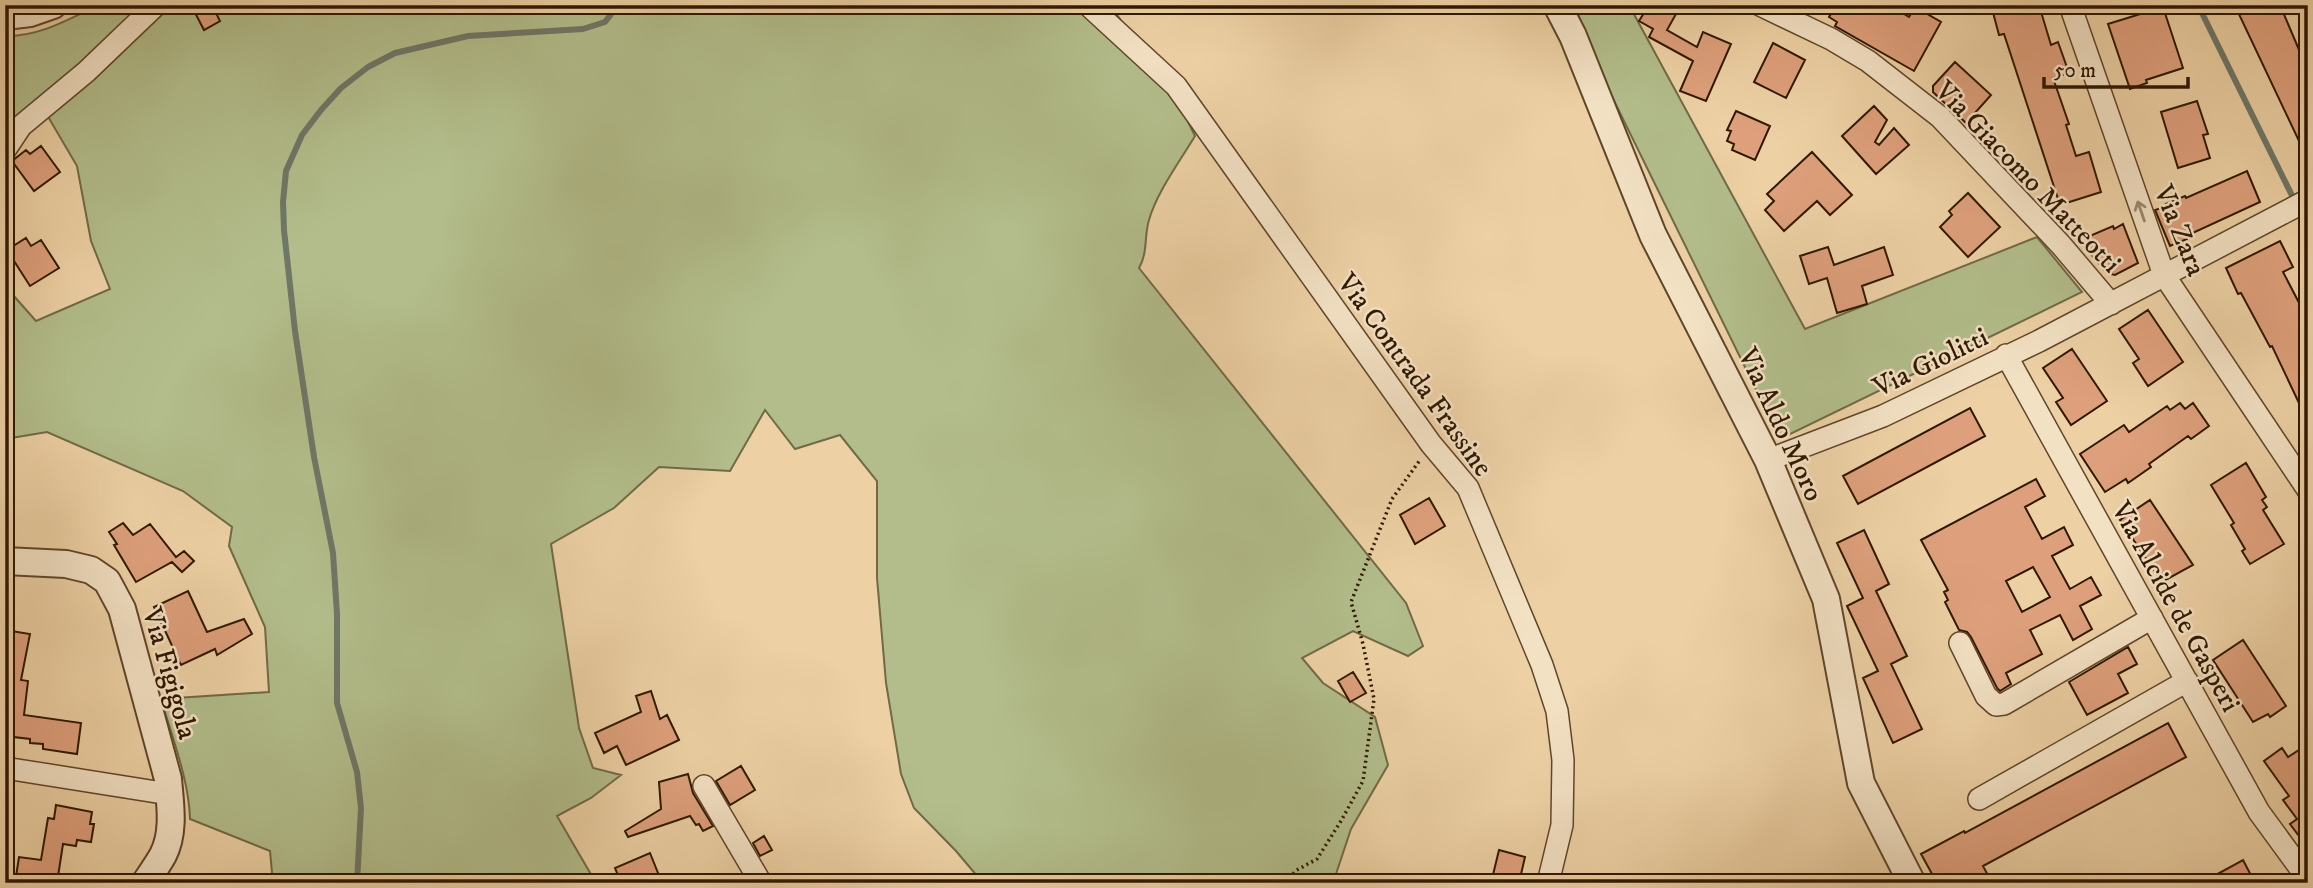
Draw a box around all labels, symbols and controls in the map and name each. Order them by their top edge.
scale bar [2044,46,2187,90]
text: 50 m [2054,58,2096,84]
street label: Via Giacomo Matteotti [1927,73,2129,280]
street label: Via Zara [2145,179,2214,281]
one-way arrow [2134,200,2146,222]
street label: Via Contrada Frassine [1329,266,1500,483]
street label: Via Giolitti [1867,320,1994,406]
street label: Via Aldo Moro [1729,341,1831,507]
street label: Via Alcide de Gasperi [2103,494,2248,718]
street label: Via Figigola [134,603,205,743]

